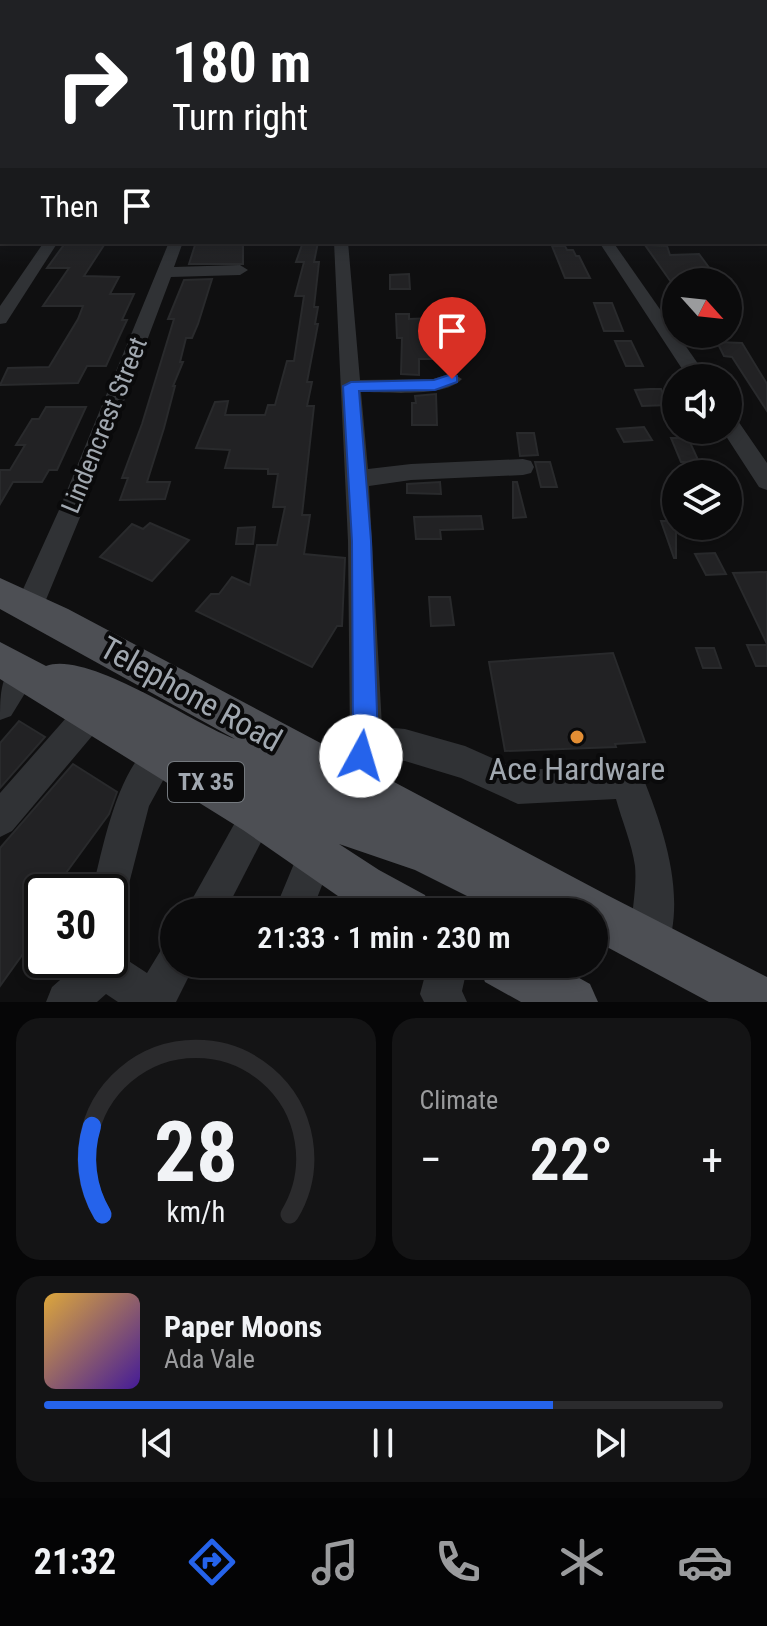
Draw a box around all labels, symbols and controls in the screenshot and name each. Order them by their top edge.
text: 180 m [172,30,311,96]
icon: right [40,32,144,136]
text: Turn right [172,97,308,139]
icon: arrive [115,184,159,228]
text: Then [40,189,99,224]
north arrow [662,268,742,348]
map controls [662,268,742,540]
pin [418,297,486,379]
icon: arrive [430,309,474,353]
street label: Lindencrest Street [55,333,153,517]
button: sound [662,364,742,444]
button: layers [662,460,742,540]
street label: Telephone Road [94,628,288,760]
position arrow [319,714,403,798]
marker: Ace Hardware [568,728,586,746]
place label: Ace Hardware [489,750,665,788]
road number: TX 35 [168,762,244,802]
speed limit sign: 30 [24,874,128,978]
text: 21:33 · 1 min · 230 m [257,920,511,955]
text: Climate [420,1085,498,1115]
text: 28 [154,1104,238,1201]
text: 22° [530,1124,613,1195]
text: − [420,1134,442,1186]
text: + [701,1134,723,1186]
text: km/h [166,1195,225,1229]
text: Paper Moons [164,1309,322,1344]
text: Ada Vale [164,1344,255,1374]
icon: previous [135,1421,179,1465]
icon: pause [361,1421,405,1465]
icon: next [588,1421,632,1465]
icon: directions [184,1534,240,1590]
icon: music [307,1534,363,1590]
icon: phone [430,1534,486,1590]
icon: climate [554,1534,610,1590]
icon: car [677,1534,733,1590]
text: 21:32 [34,1541,116,1583]

